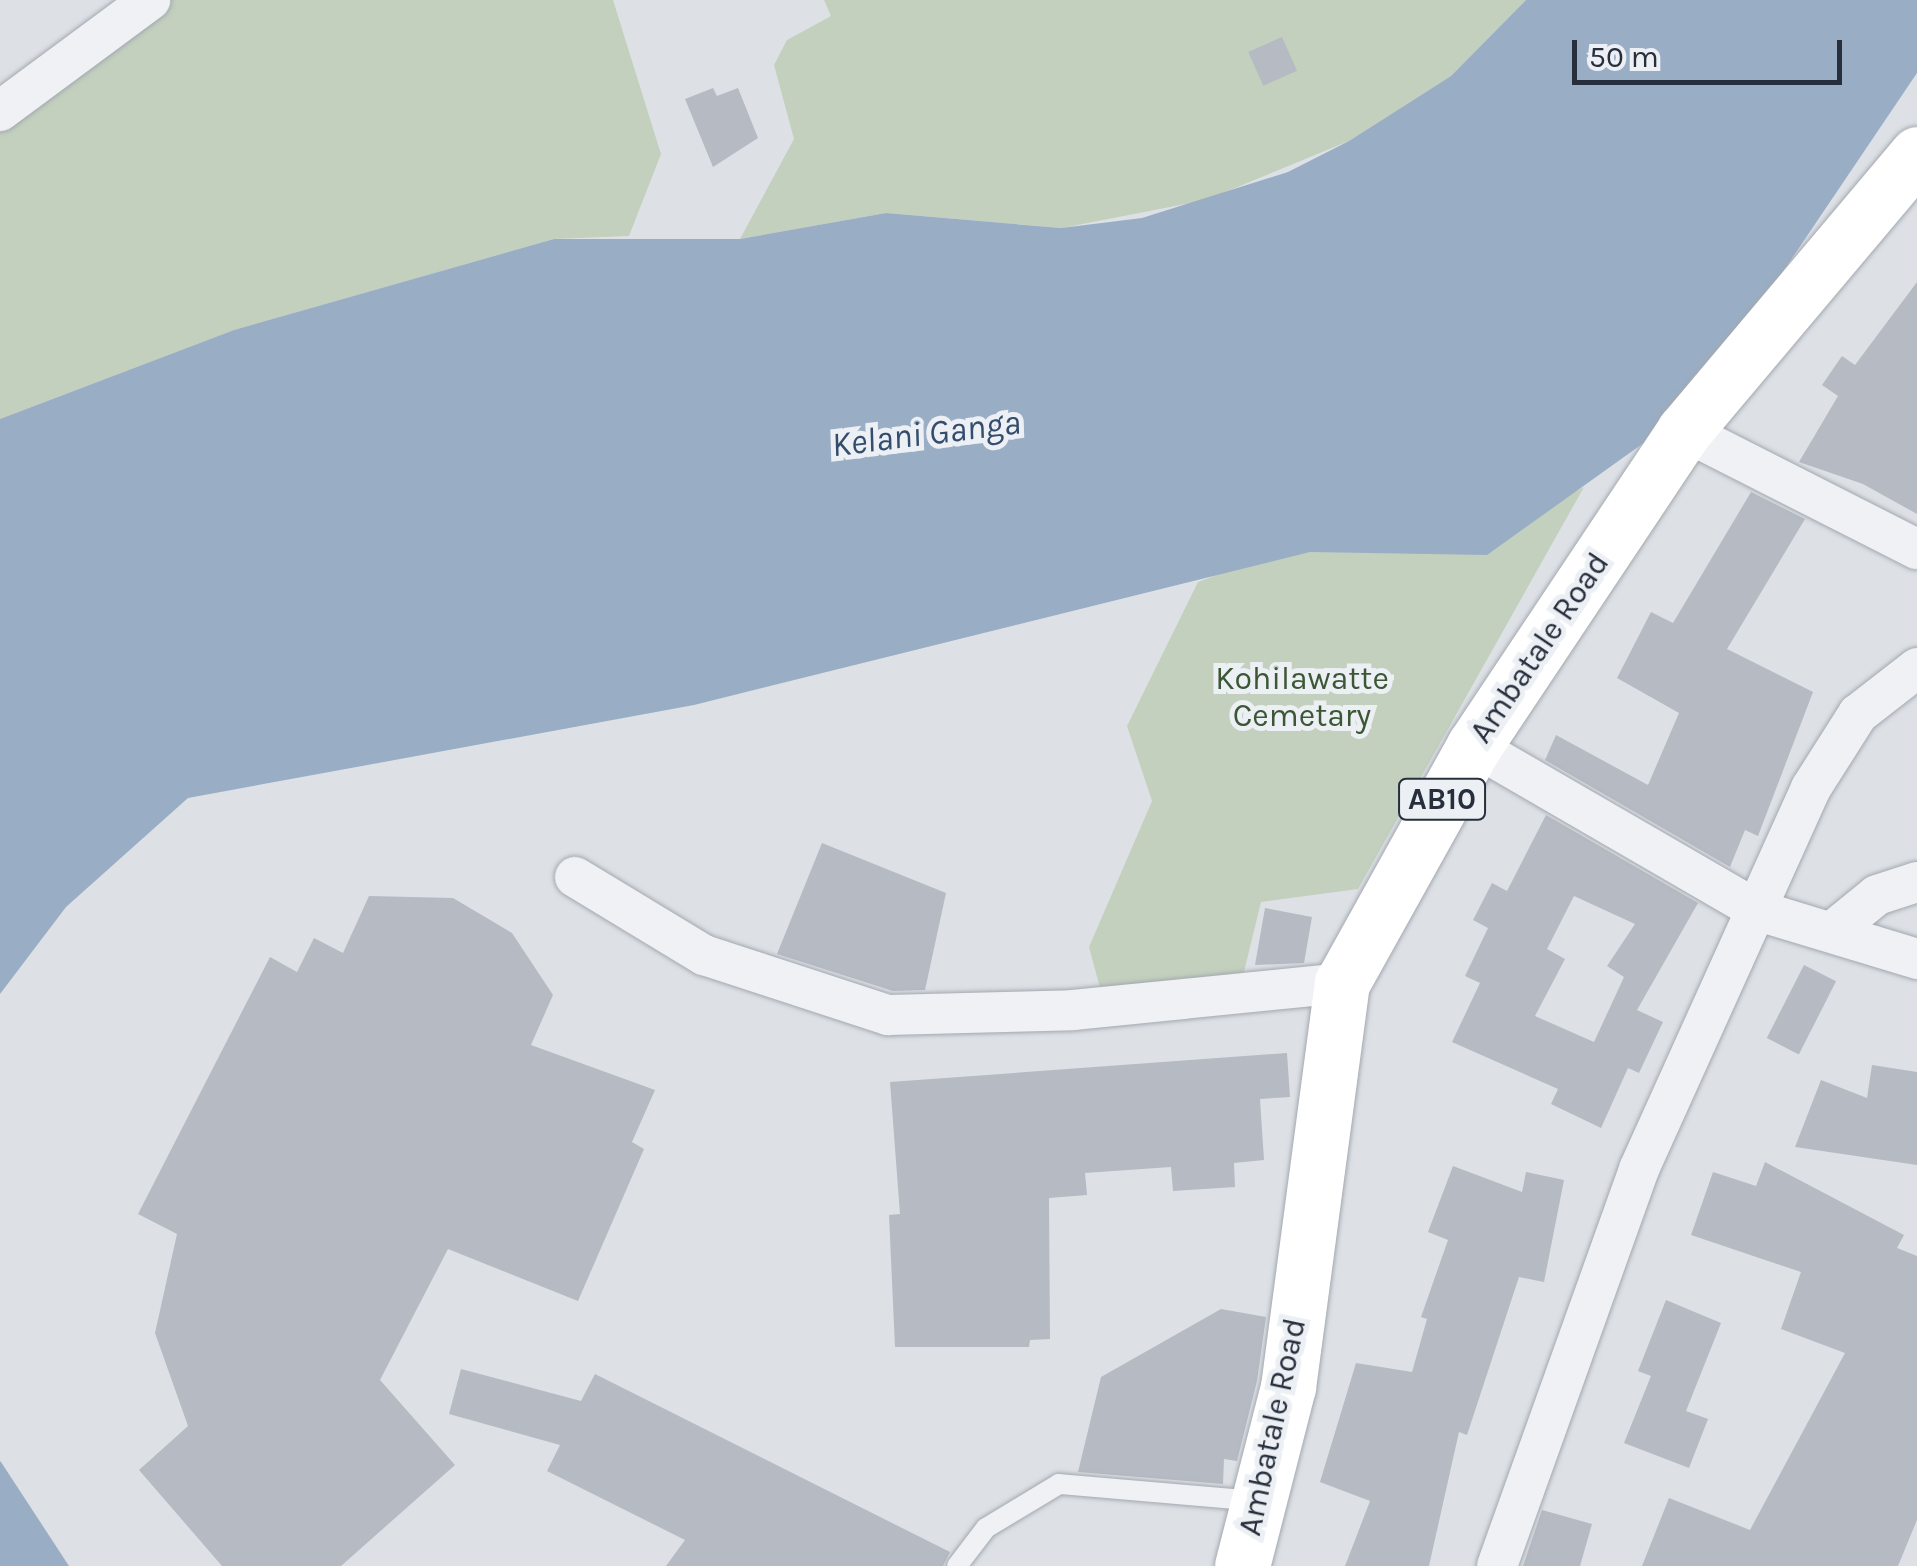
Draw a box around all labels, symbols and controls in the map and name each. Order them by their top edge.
scale bar [1577,20,1847,82]
text: 50 m [1589,39,1659,75]
water label: Kelani Ganga [829,402,1023,466]
street label: Ambatale Road [1462,546,1618,750]
park label: Kohilawatte Cemetary [1215,661,1389,736]
road number: AB10 [1397,774,1487,824]
street label: Ambatale Road [1231,1315,1315,1539]

